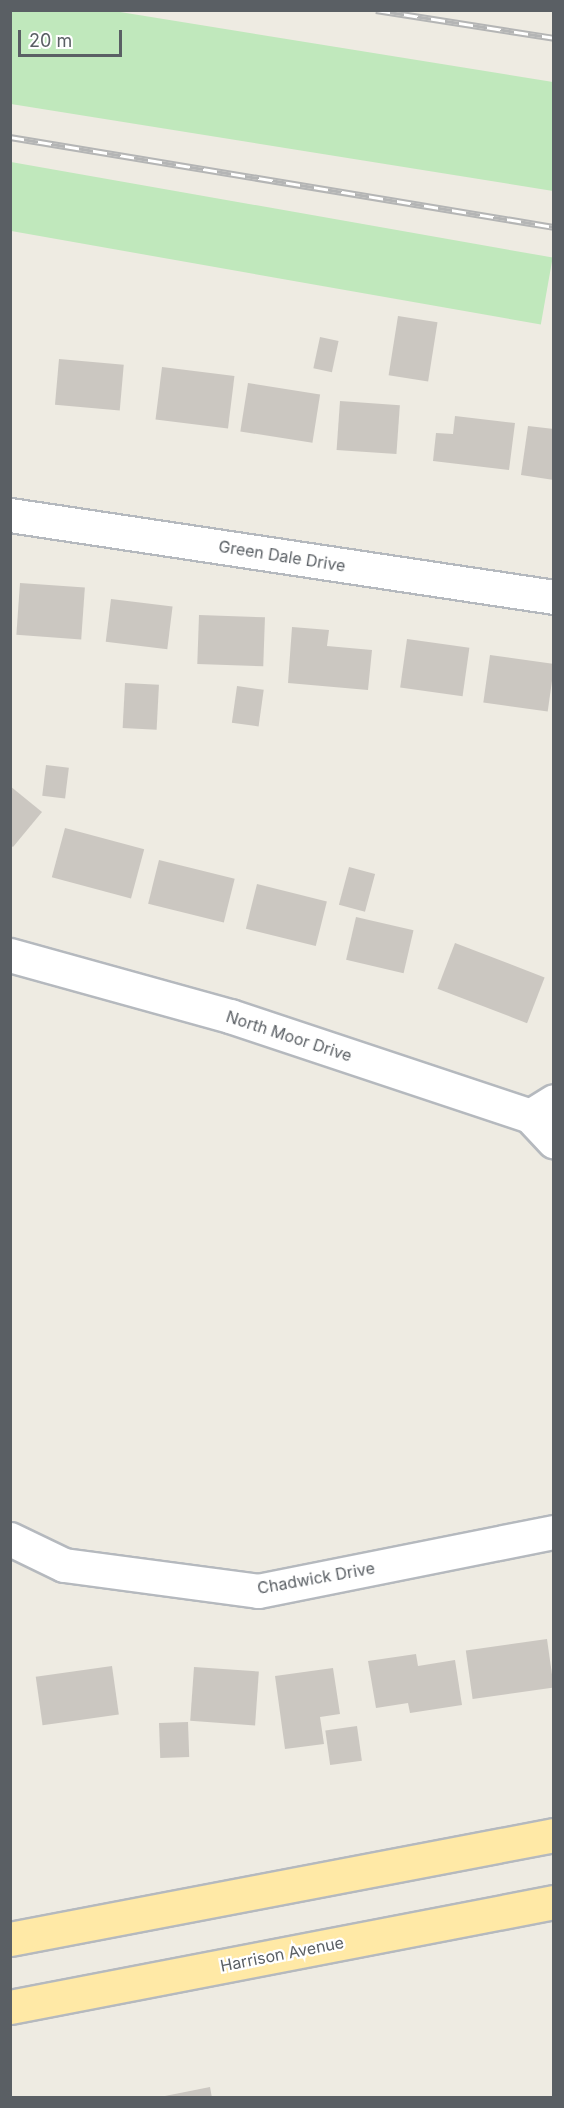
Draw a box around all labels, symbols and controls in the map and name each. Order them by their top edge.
scale bar [21,18,124,56]
text: 20 m [29,30,72,51]
street label: Green Dale Drive [217,536,347,576]
street label: North Moor Drive [224,1007,354,1065]
street label: Chadwick Drive [256,1558,376,1598]
street label: Harrison Avenue [219,1933,345,1975]

